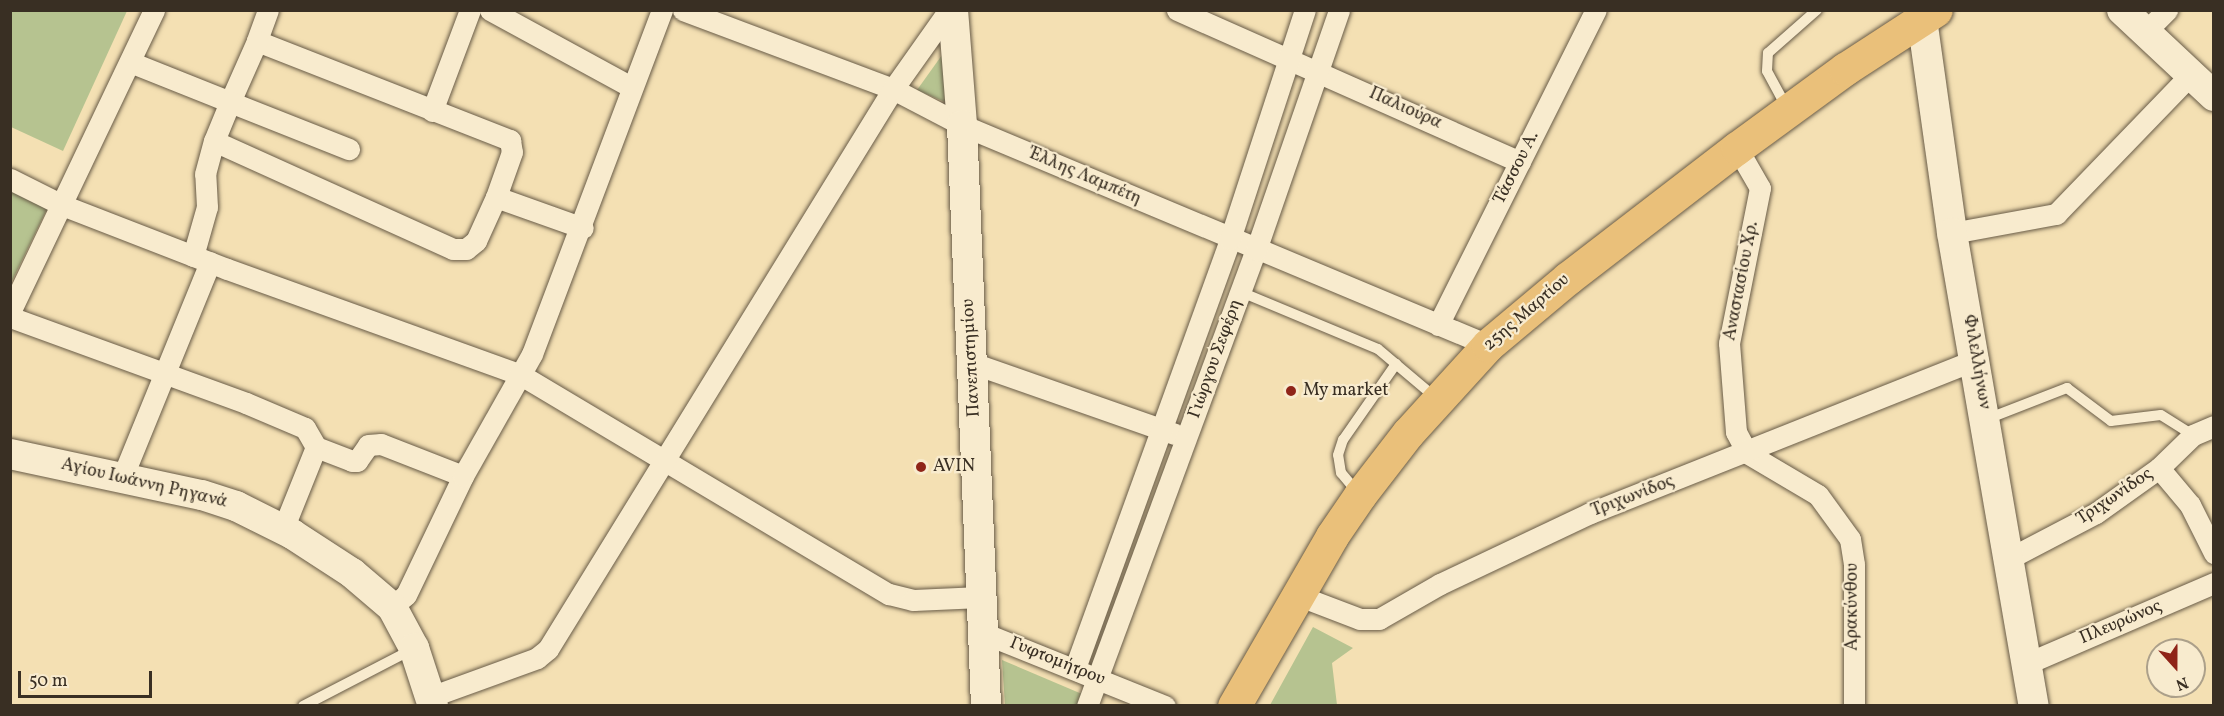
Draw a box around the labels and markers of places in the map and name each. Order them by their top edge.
place label: My market [1303,380,1389,402]
marker: My market [1284,384,1298,398]
place label: AVIN [933,456,975,478]
marker: AVIN [914,460,928,474]

